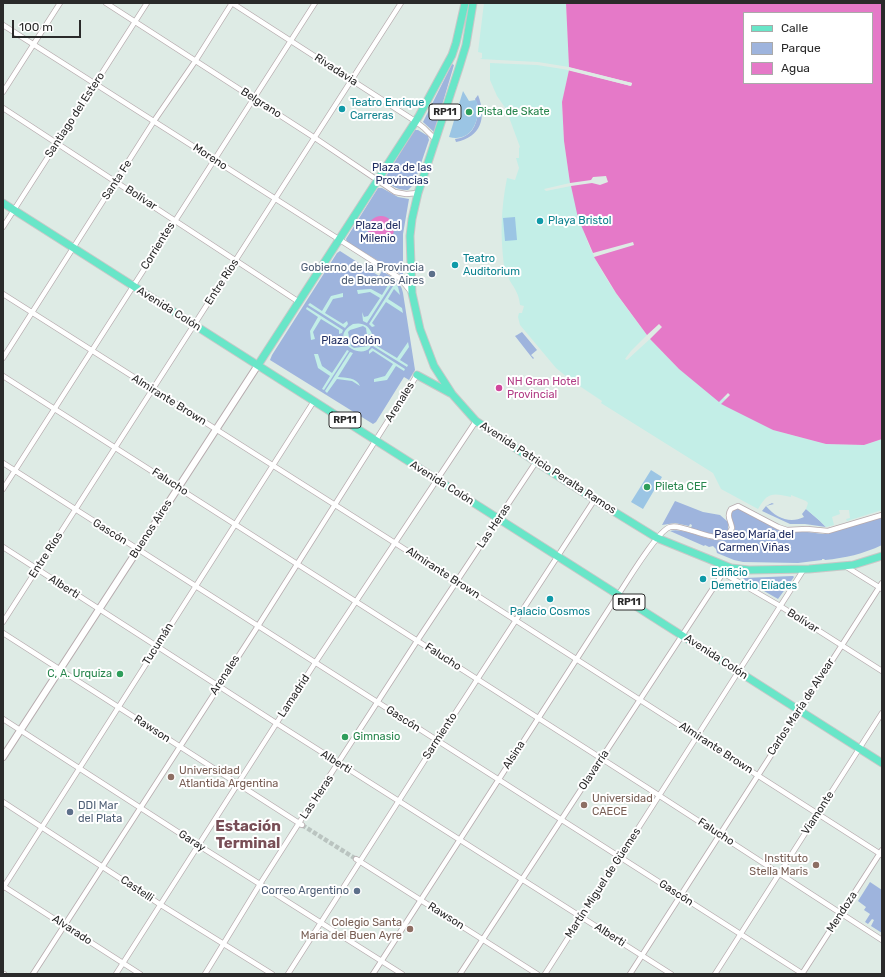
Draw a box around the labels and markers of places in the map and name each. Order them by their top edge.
place label: Teatro Enrique Carreras [350,96,424,122]
marker: Teatro Enrique Carreras [337,104,347,114]
place label: Pista de Skate [477,105,550,119]
marker: Pista de Skate [464,107,474,117]
place label: Playa Bristol [548,214,611,228]
marker: Playa Bristol [535,216,545,226]
place label: Teatro Auditorium [463,252,520,278]
marker: Teatro Auditorium [450,260,460,270]
place label: Gobierno de la Provincia de Buenos Aires [301,261,424,287]
marker: Gobierno de la Provincia de Buenos Aires [427,269,437,279]
place label: NH Gran Hotel Provincial [507,375,579,401]
marker: NH Gran Hotel Provincial [494,383,504,393]
place label: Pileta CEF [655,480,707,494]
marker: Pileta CEF [642,482,652,492]
place label: Edificio Demetrio Elíades [711,566,797,592]
marker: Edificio Demetrio Elíades [698,574,708,584]
marker: Palacio Cosmos [545,594,555,604]
place label: Palacio Cosmos [510,605,590,619]
place label: C, A. Urquiza [47,667,112,681]
marker: C, A. Urquiza [115,669,125,679]
place label: Gimnasio [353,730,400,744]
marker: Gimnasio [340,732,350,742]
place label: Universidad Atlantida Argentina [179,764,278,790]
marker: Universidad Atlantida Argentina [166,772,176,782]
place label: Universidad CAECE [592,792,653,818]
place label: DDI Mar del Plata [78,799,122,825]
marker: Universidad CAECE [579,800,589,810]
marker: DDI Mar del Plata [65,807,75,817]
place label: Instituto Stella Maris [749,852,808,878]
marker: Instituto Stella Maris [811,860,821,870]
place label: Correo Argentino [261,884,349,898]
marker: Correo Argentino [352,886,362,896]
place label: Colegio Santa Maria del Buen Ayre [301,916,402,942]
marker: Colegio Santa Maria del Buen Ayre [405,924,415,934]

